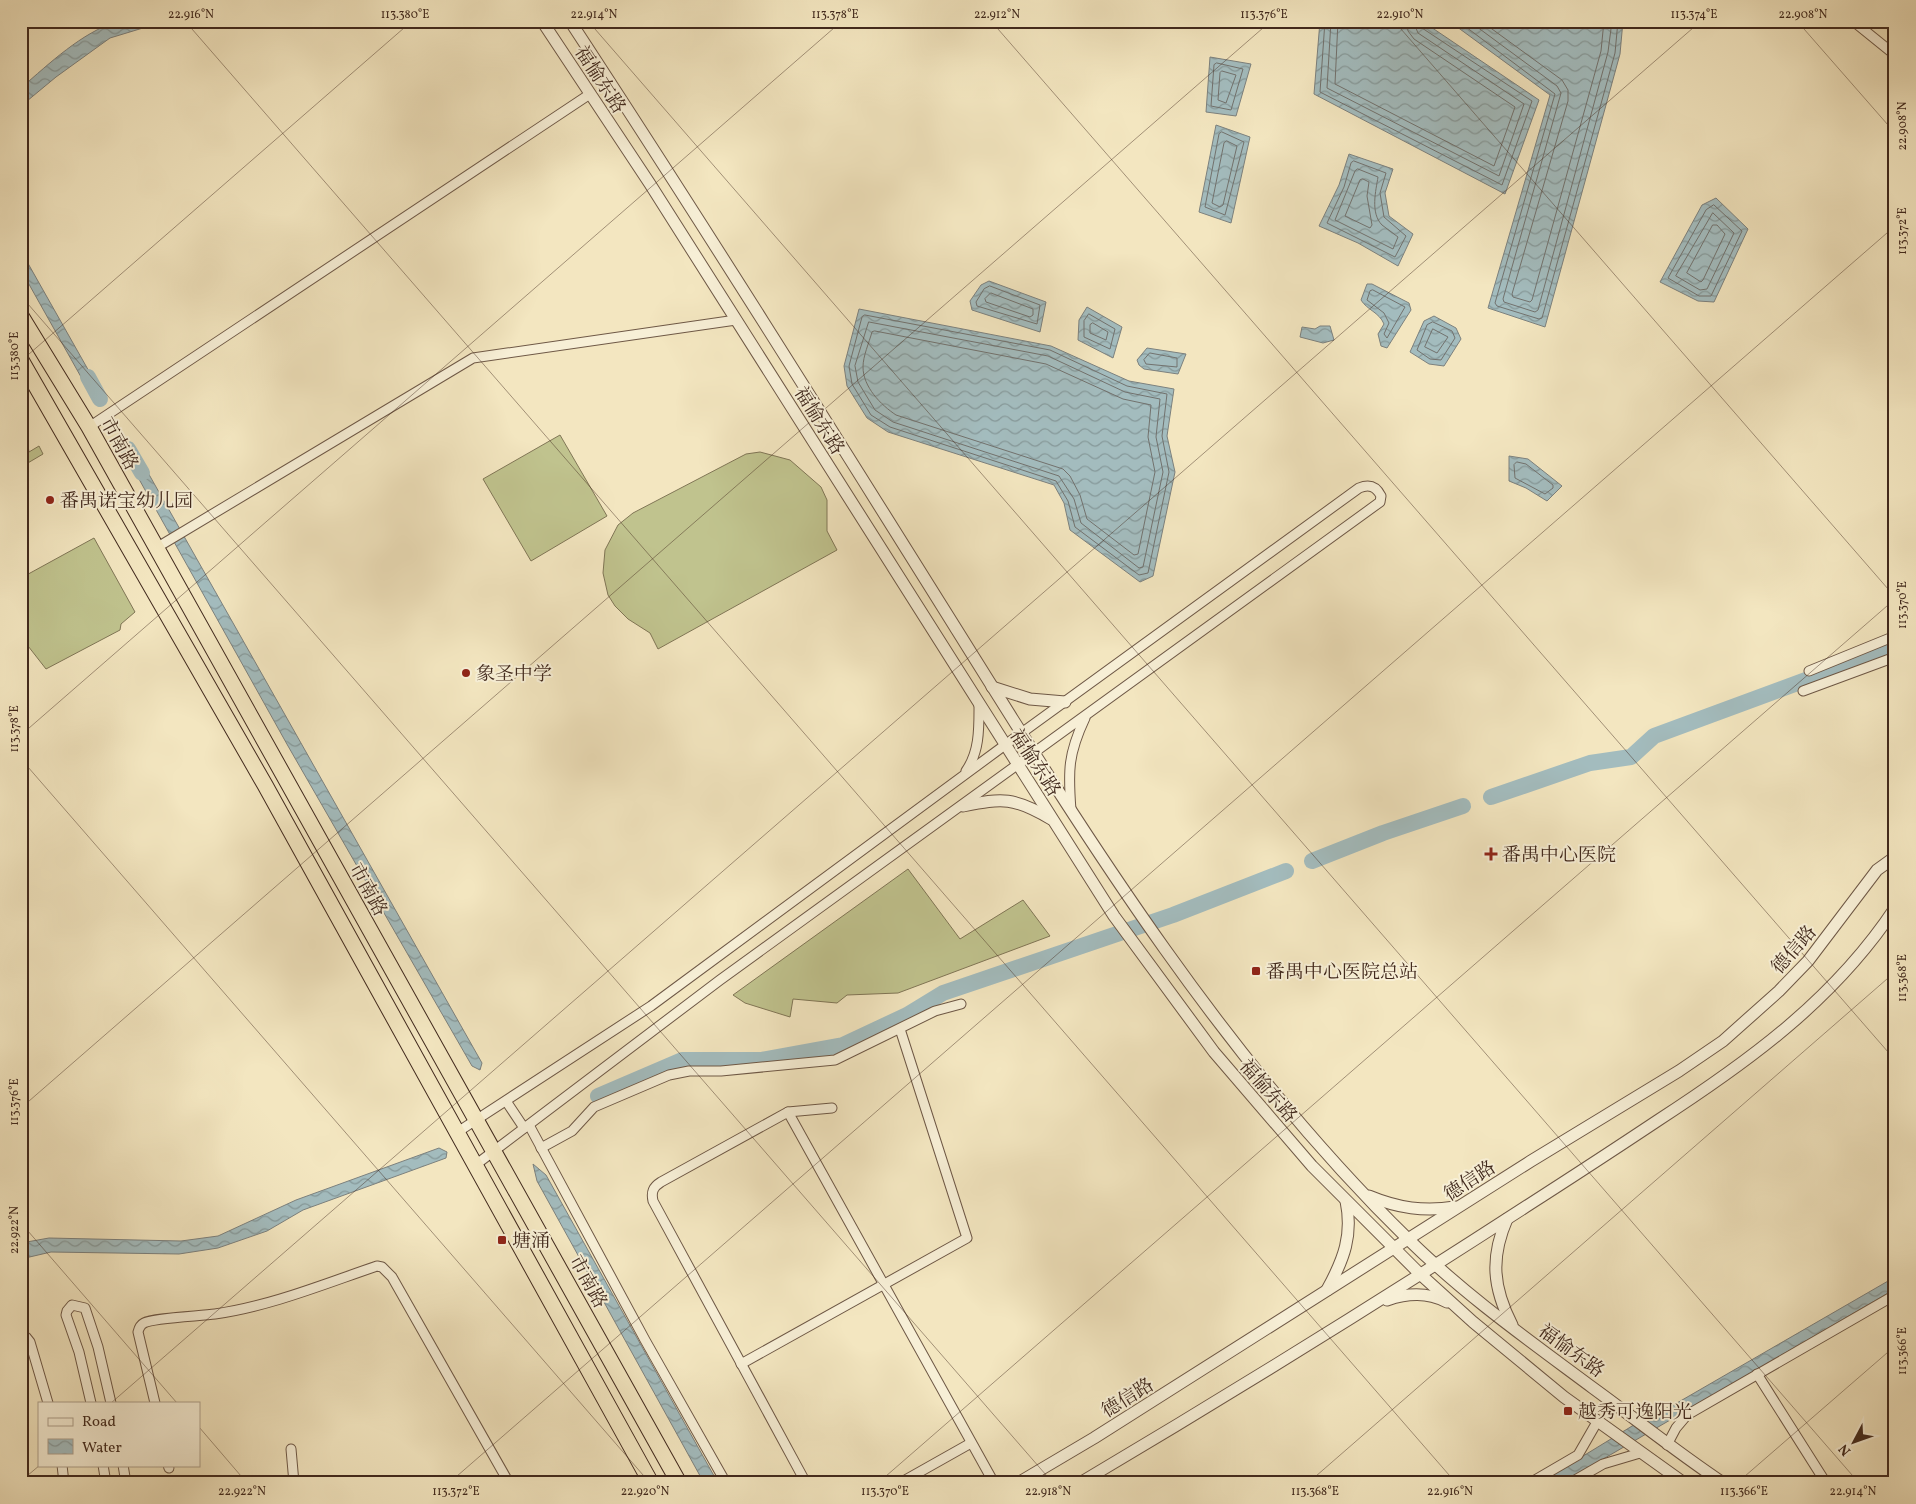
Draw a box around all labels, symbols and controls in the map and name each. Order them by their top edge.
text: 22.916°N [168,7,214,23]
text: 113.380°E [381,7,429,23]
text: 22.914°N [571,7,617,23]
text: 113.378°E [811,7,859,23]
text: 22.912°N [974,7,1020,23]
text: 113.376°E [1240,7,1288,23]
text: 22.910°N [1377,7,1424,23]
text: 113.374°E [1670,7,1718,23]
text: 22.908°N [1779,7,1828,23]
street label: 福愉东路 [568,41,631,119]
text: 22.908°N [1895,101,1911,150]
text: 113.372°E [1895,207,1911,255]
text: 113.380°E [7,332,23,380]
street label: 福愉东路 [787,382,849,460]
street label: 市南路 [93,413,143,475]
place label: 番禺诺宝幼儿园 [60,489,193,515]
marker: 番禺诺宝幼儿园 [44,494,56,506]
text: 113.370°E [1895,581,1911,629]
place label: 象圣中学 [476,662,552,688]
marker: 象圣中学 [460,667,472,679]
text: 113.378°E [7,705,23,753]
street label: 福愉东路 [1003,724,1066,802]
place label: 番禺中心医院 [1502,843,1616,869]
marker: 番禺中心医院 [1484,847,1498,861]
street label: 市南路 [342,859,392,921]
street label: 德信路 [1766,920,1823,980]
text: 113.368°E [1895,954,1911,1002]
place label: 番禺中心医院总站 [1266,960,1418,986]
marker: 番禺中心医院总站 [1250,965,1262,977]
street label: 福愉东路 [1233,1054,1302,1129]
text: 113.376°E [7,1078,23,1126]
street label: 德信路 [1439,1155,1501,1208]
text: 22.922°N [7,1206,23,1254]
place label: 塘涌 [512,1229,550,1255]
marker: 塘涌 [496,1234,508,1246]
street label: 市南路 [562,1251,612,1313]
street label: 福愉东路 [1532,1319,1609,1384]
text: 113.366°E [1895,1327,1911,1375]
street label: 德信路 [1097,1373,1159,1425]
place label: 越秀可逸阳光 [1578,1400,1692,1426]
legend [38,1402,200,1466]
marker: 越秀可逸阳光 [1562,1405,1574,1417]
text: Road [82,1412,116,1433]
north arrow [1828,1416,1878,1466]
text: Water [82,1438,122,1459]
text: N [1835,1439,1856,1460]
text: 22.922°N [218,1484,266,1500]
text: 113.372°E [432,1484,480,1500]
text: 22.920°N [621,1484,669,1500]
text: 113.370°E [861,1484,909,1500]
text: 22.918°N [1025,1484,1071,1500]
text: 113.368°E [1291,1484,1339,1500]
text: 22.916°N [1427,1484,1473,1500]
text: 113.366°E [1720,1484,1768,1500]
text: 22.914°N [1830,1484,1876,1500]

